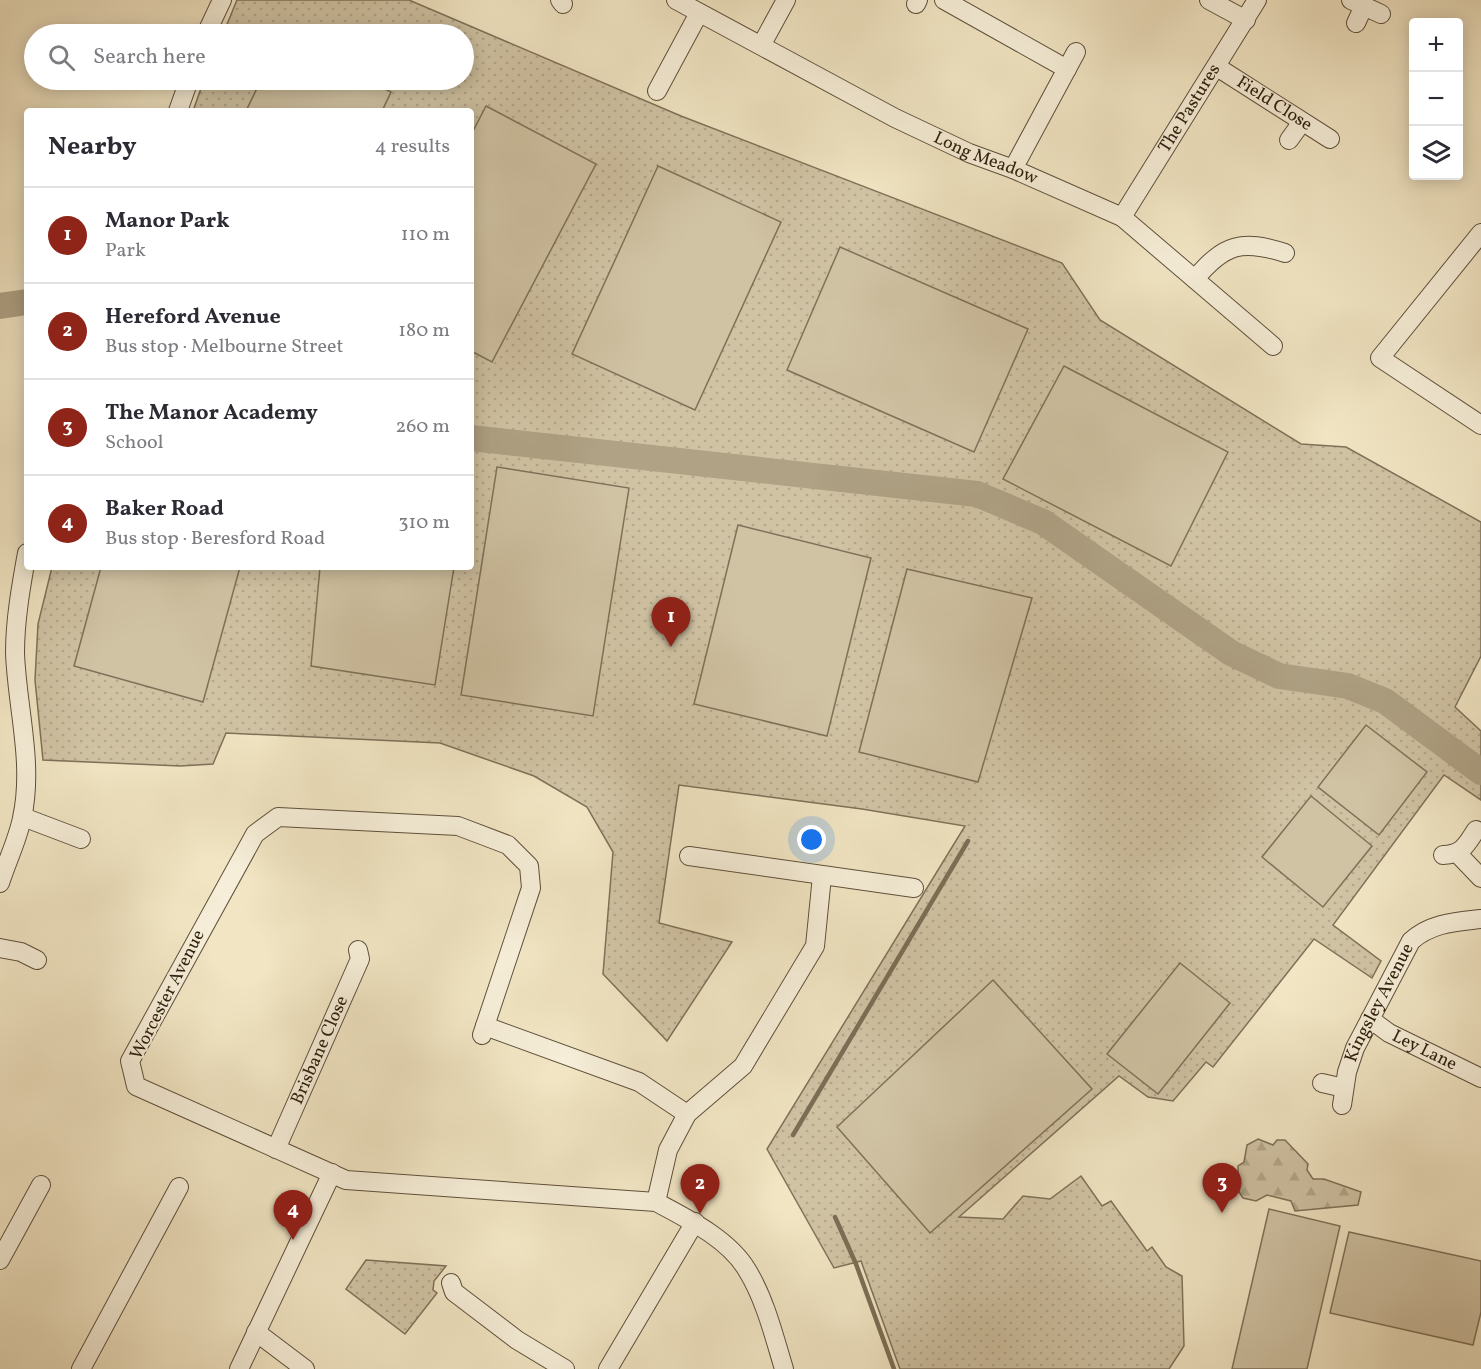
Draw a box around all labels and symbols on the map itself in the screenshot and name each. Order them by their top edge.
street label: The Pastures [1152,59,1227,158]
street label: Field Close [1231,70,1317,137]
street label: Long Meadow [929,125,1042,191]
pin: 1 [652,598,690,647]
your location [797,825,826,854]
street label: Worcester Avenue [124,926,212,1064]
street label: Kingsley Avenue [1339,939,1420,1065]
street label: Brisbane Close [285,992,355,1109]
street label: Ley Lane [1388,1024,1461,1077]
pin: 2 [680,1164,720,1214]
pin: 3 [1202,1164,1242,1213]
pin: 4 [274,1190,312,1240]

